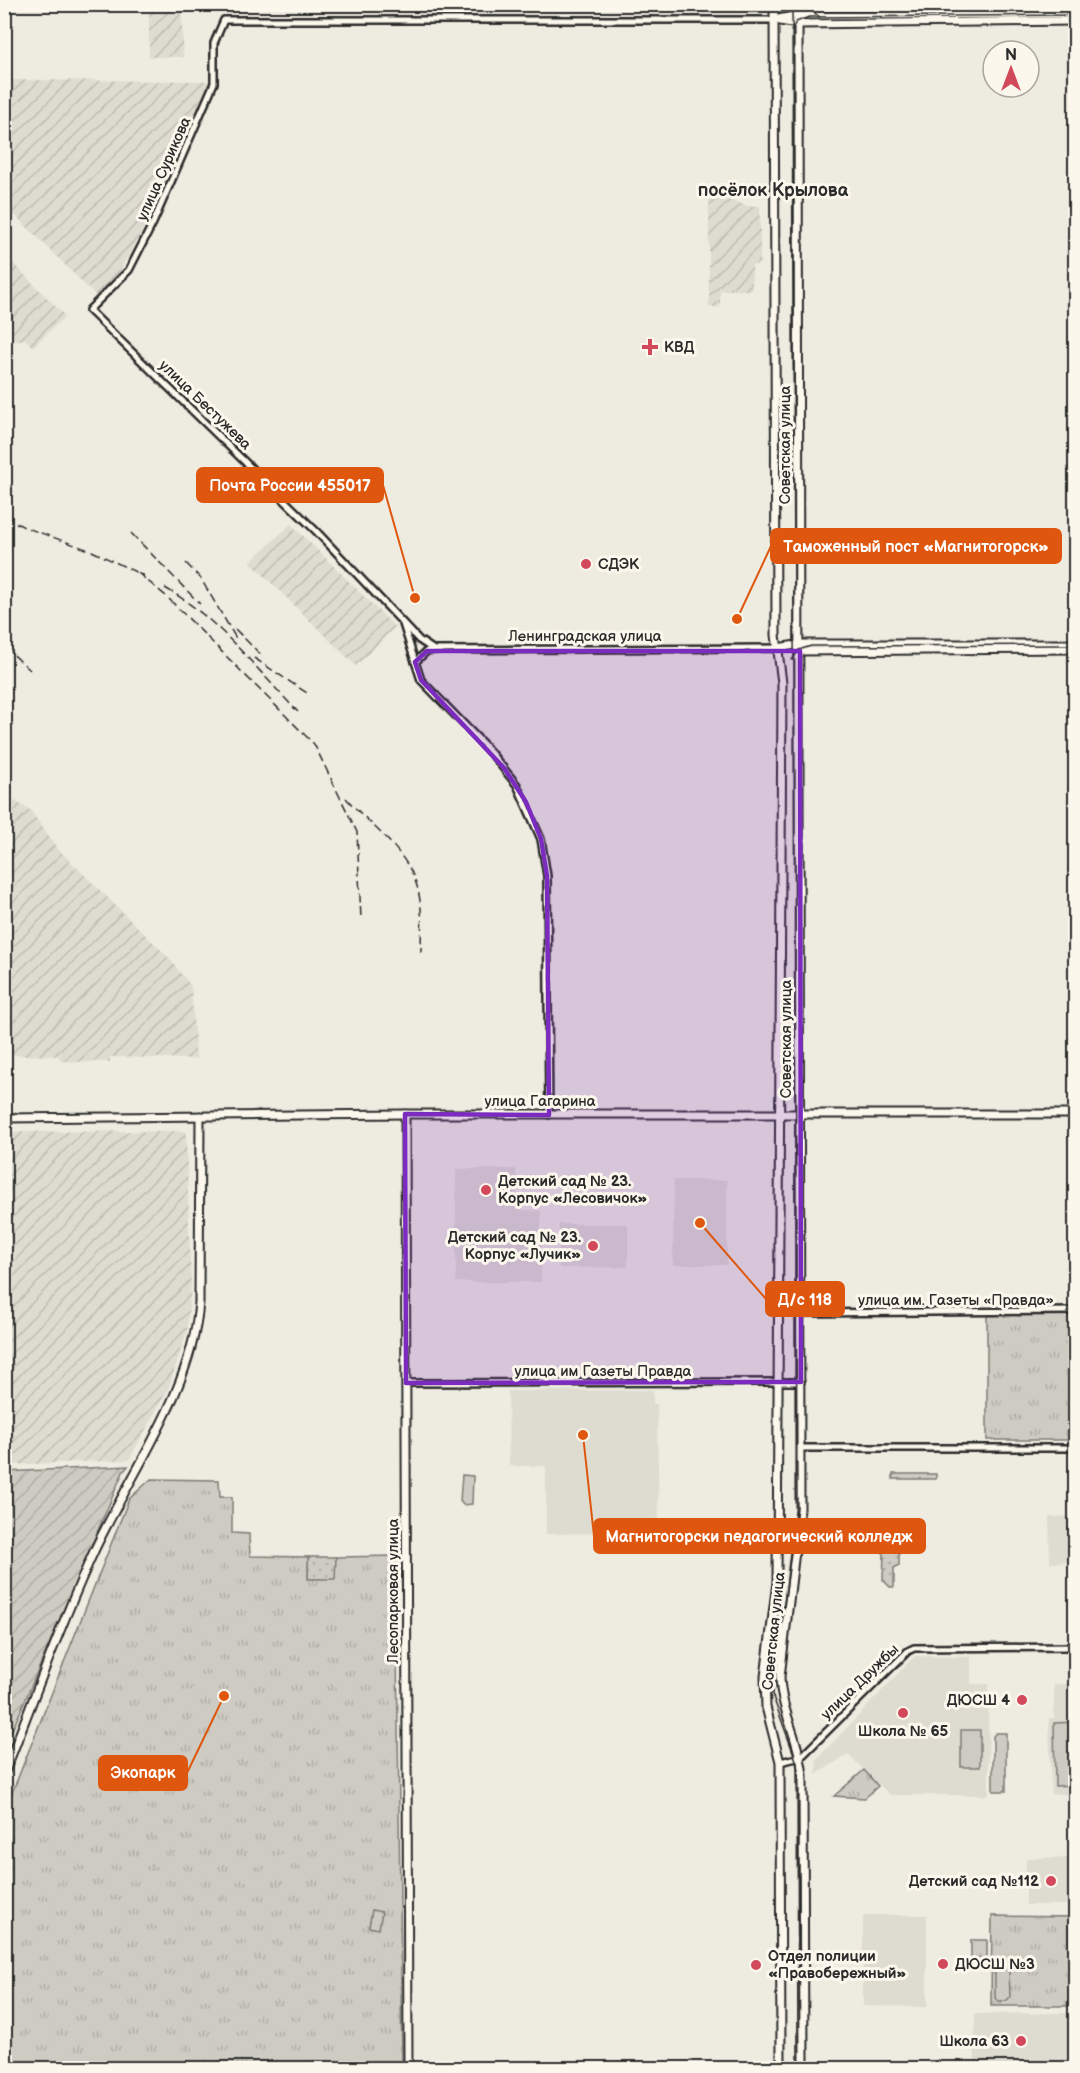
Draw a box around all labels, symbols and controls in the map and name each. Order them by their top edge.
north arrow [981,39,1041,99]
text: N [1005,46,1017,65]
street label: улица Сурикова [133,114,195,224]
district label: посёлок Крылова [698,180,849,201]
marker: КВД [641,338,659,356]
place label: КВД [664,338,695,357]
street label: улица Бестужева [155,356,255,454]
street label: Советская улица [776,386,795,504]
callout: Почта России 455017 [197,468,383,502]
text: Почта России 455017 [209,477,371,496]
callout: Таможенный пост «Магнитогорск» [771,529,1061,563]
text: Таможенный пост «Магнитогорск» [783,538,1049,557]
place label: СДЭК [598,555,640,574]
marker: СДЭК [579,557,593,571]
street label: Ленинградская улица [507,627,662,646]
street label: Советская улица [777,980,796,1098]
street label: улица Гагарина [484,1092,596,1111]
place label: Детский сад № 23. Корпус «Лесовичок» [498,1172,648,1208]
marker: Детский сад № 23. Корпус «Лесовичок» [479,1183,493,1197]
place label: Детский сад № 23. Корпус «Лучик» [448,1228,581,1264]
marker: Детский сад № 23. Корпус «Лучик» [586,1239,600,1253]
callout: Д/с 118 [766,1282,844,1316]
text: Д/с 118 [778,1291,832,1310]
street label: улица им. Газеты «Правда» [858,1291,1054,1310]
street label: улица им Газеты Правда [515,1362,692,1381]
street label: Лесопарковая улица [384,1518,403,1665]
callout: Магнитогорски педагогический колледж [594,1519,925,1553]
text: Магнитогорски педагогический колледж [606,1528,913,1547]
street label: Советская улица [758,1571,790,1691]
street label: улица Дружбы [817,1640,903,1724]
place label: ДЮСШ 4 [947,1691,1010,1710]
marker: ДЮСШ 4 [1015,1693,1029,1707]
marker: Школа № 65 [896,1706,910,1720]
place label: Школа № 65 [858,1722,949,1741]
callout: Экопарк [99,1756,187,1790]
text: Экопарк [111,1764,176,1783]
place label: Детский сад №112 [909,1872,1039,1891]
marker: Детский сад №112 [1044,1874,1058,1888]
place label: Отдел полиции «Правобережный» [768,1947,906,1983]
place label: ДЮСШ №3 [955,1955,1035,1974]
marker: ДЮСШ №3 [936,1957,950,1971]
marker: Отдел полиции «Правобережный» [749,1958,763,1972]
place label: Школа 63 [939,2032,1009,2051]
marker: Школа 63 [1014,2034,1028,2048]

